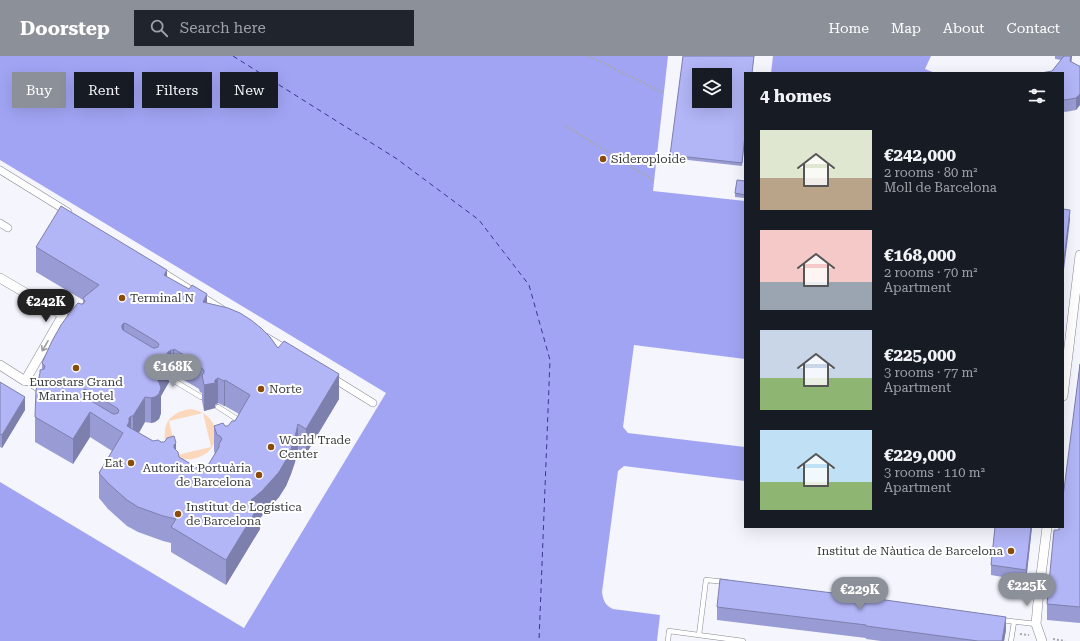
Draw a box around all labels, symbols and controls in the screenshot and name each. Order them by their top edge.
search box [134,10,414,46]
text: Doorstep [20,17,110,40]
icon: search [148,17,170,39]
text: Search here [180,19,266,37]
text: Home [828,20,869,36]
text: Map [891,20,921,36]
text: About [943,20,985,36]
text: Contact [1007,20,1060,36]
map controls [692,68,732,108]
button: layers [692,68,732,108]
chip: Buy [12,72,66,108]
chip: Rent [74,72,134,108]
chip: Filters [142,72,212,108]
chip: New [220,72,278,108]
icon: filters [1026,85,1048,107]
text: 4 homes [760,86,831,106]
text: €242,000 [884,145,956,165]
icon: home [792,146,840,194]
place label: Sideroploide [611,152,686,166]
marker: Sideroploide [598,154,608,164]
text: 2 rooms · 80 m² [884,165,978,180]
text: Moll de Barcelona [884,180,997,195]
text: €168,000 [884,245,956,265]
icon: home [792,246,840,294]
text: 2 rooms · 70 m² [884,265,978,280]
text: Apartment [884,280,951,295]
pin: €242K [18,289,74,323]
place label: Terminal N [130,291,195,305]
marker: Terminal N [117,293,127,303]
text: €242K [26,294,66,309]
one-way arrow [40,340,48,352]
text: €225,000 [884,345,956,365]
icon: home [792,346,840,394]
pin: €168K [145,354,201,388]
text: €168K [153,359,193,374]
marker: Eurostars Grand Marina Hotel [71,363,81,373]
text: 3 rooms · 77 m² [884,365,978,380]
place label: Eurostars Grand Marina Hotel [29,375,123,403]
text: Apartment [884,380,951,395]
place label: Norte [269,382,302,396]
marker: Norte [256,384,266,394]
place label: World Trade Center [279,433,351,461]
marker: World Trade Center [266,442,276,452]
text: €229,000 [884,445,956,465]
icon: home [792,446,840,494]
place label: Eat [104,456,124,470]
marker: Eat [126,458,136,468]
place label: Autoritat Portuària de Barcelona [143,461,251,489]
text: 3 rooms · 110 m² [884,465,985,480]
marker: Autoritat Portuària de Barcelona [254,470,264,480]
text: Apartment [884,480,951,495]
place label: Institut de Logística de Barcelona [186,500,302,528]
marker: Institut de Logística de Barcelona [173,509,183,519]
place label: Institut de Nàutica de Barcelona [817,544,1003,558]
marker: Institut de Nàutica de Barcelona [1006,546,1016,556]
pin: €225K [999,573,1055,607]
pin: €229K [832,577,888,611]
text: €225K [1007,578,1047,593]
text: €229K [840,582,880,597]

